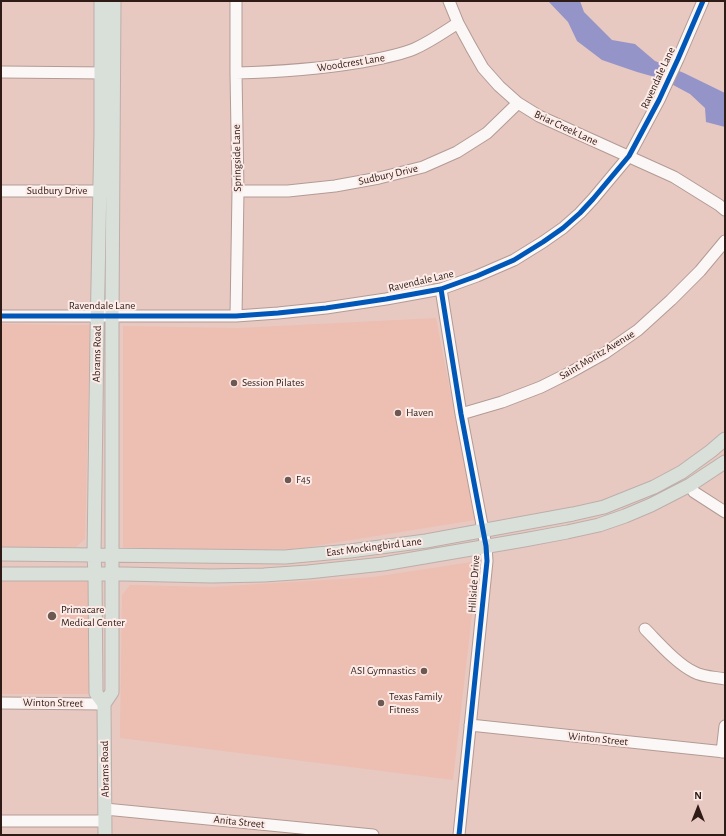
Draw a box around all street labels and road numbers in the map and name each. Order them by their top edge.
street label: Ravendale Lane [638,45,678,111]
street label: Woodcrest Lane [316,51,386,75]
street label: Briar Creek Lane [532,108,600,148]
street label: Springside Lane [230,124,244,192]
street label: Sudbury Drive [357,162,419,188]
street label: Sudbury Drive [27,184,87,198]
street label: Ravendale Lane [387,267,455,295]
street label: Ravendale Lane [69,299,135,313]
street label: Abrams Road [90,325,104,383]
street label: Saint Moritz Avenue [557,327,637,383]
street label: East Mockingbird Lane [326,535,422,559]
street label: Hillside Drive [465,555,483,613]
street label: Winton Street [23,696,83,710]
street label: Winton Street [567,729,629,749]
street label: Abrams Road [98,740,112,798]
street label: Anita Street [213,813,265,831]

